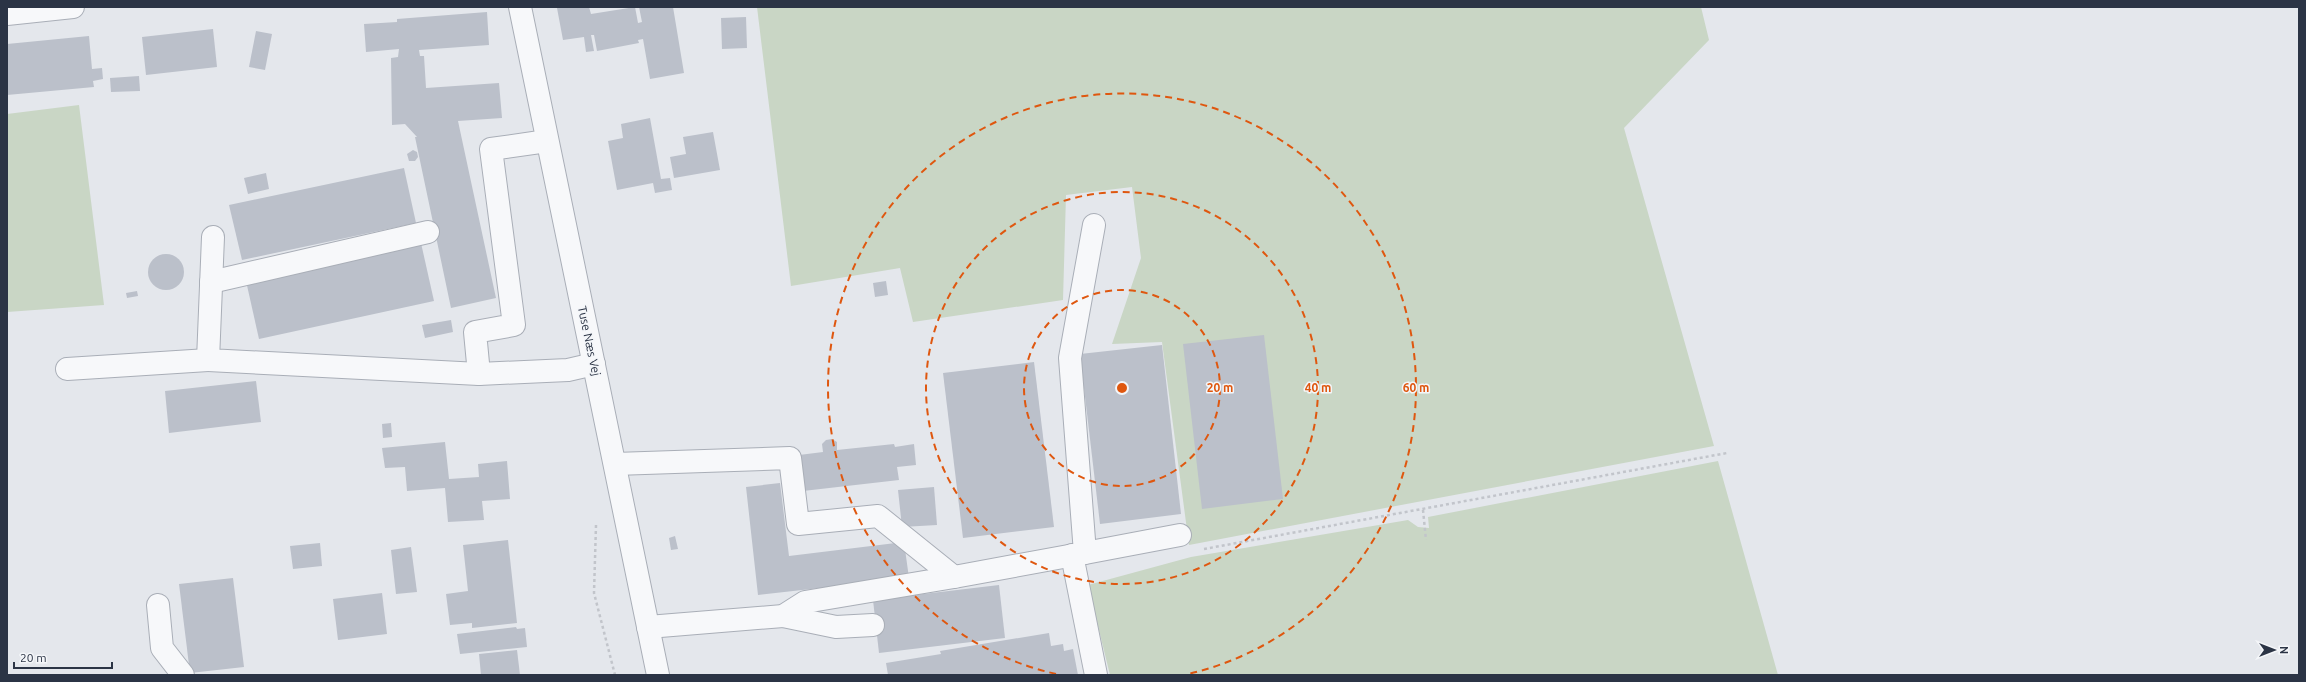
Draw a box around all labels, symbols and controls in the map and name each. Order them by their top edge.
street label: Tuse Næs Vej [576,305,603,377]
centre of rings [1115,381,1129,395]
text: 20 m [1207,381,1233,394]
text: 40 m [1305,381,1331,394]
text: 60 m [1403,381,1429,394]
north arrow [2254,630,2294,670]
scale bar [14,644,112,670]
text: N [2278,646,2290,654]
text: 20 m [20,651,47,664]

